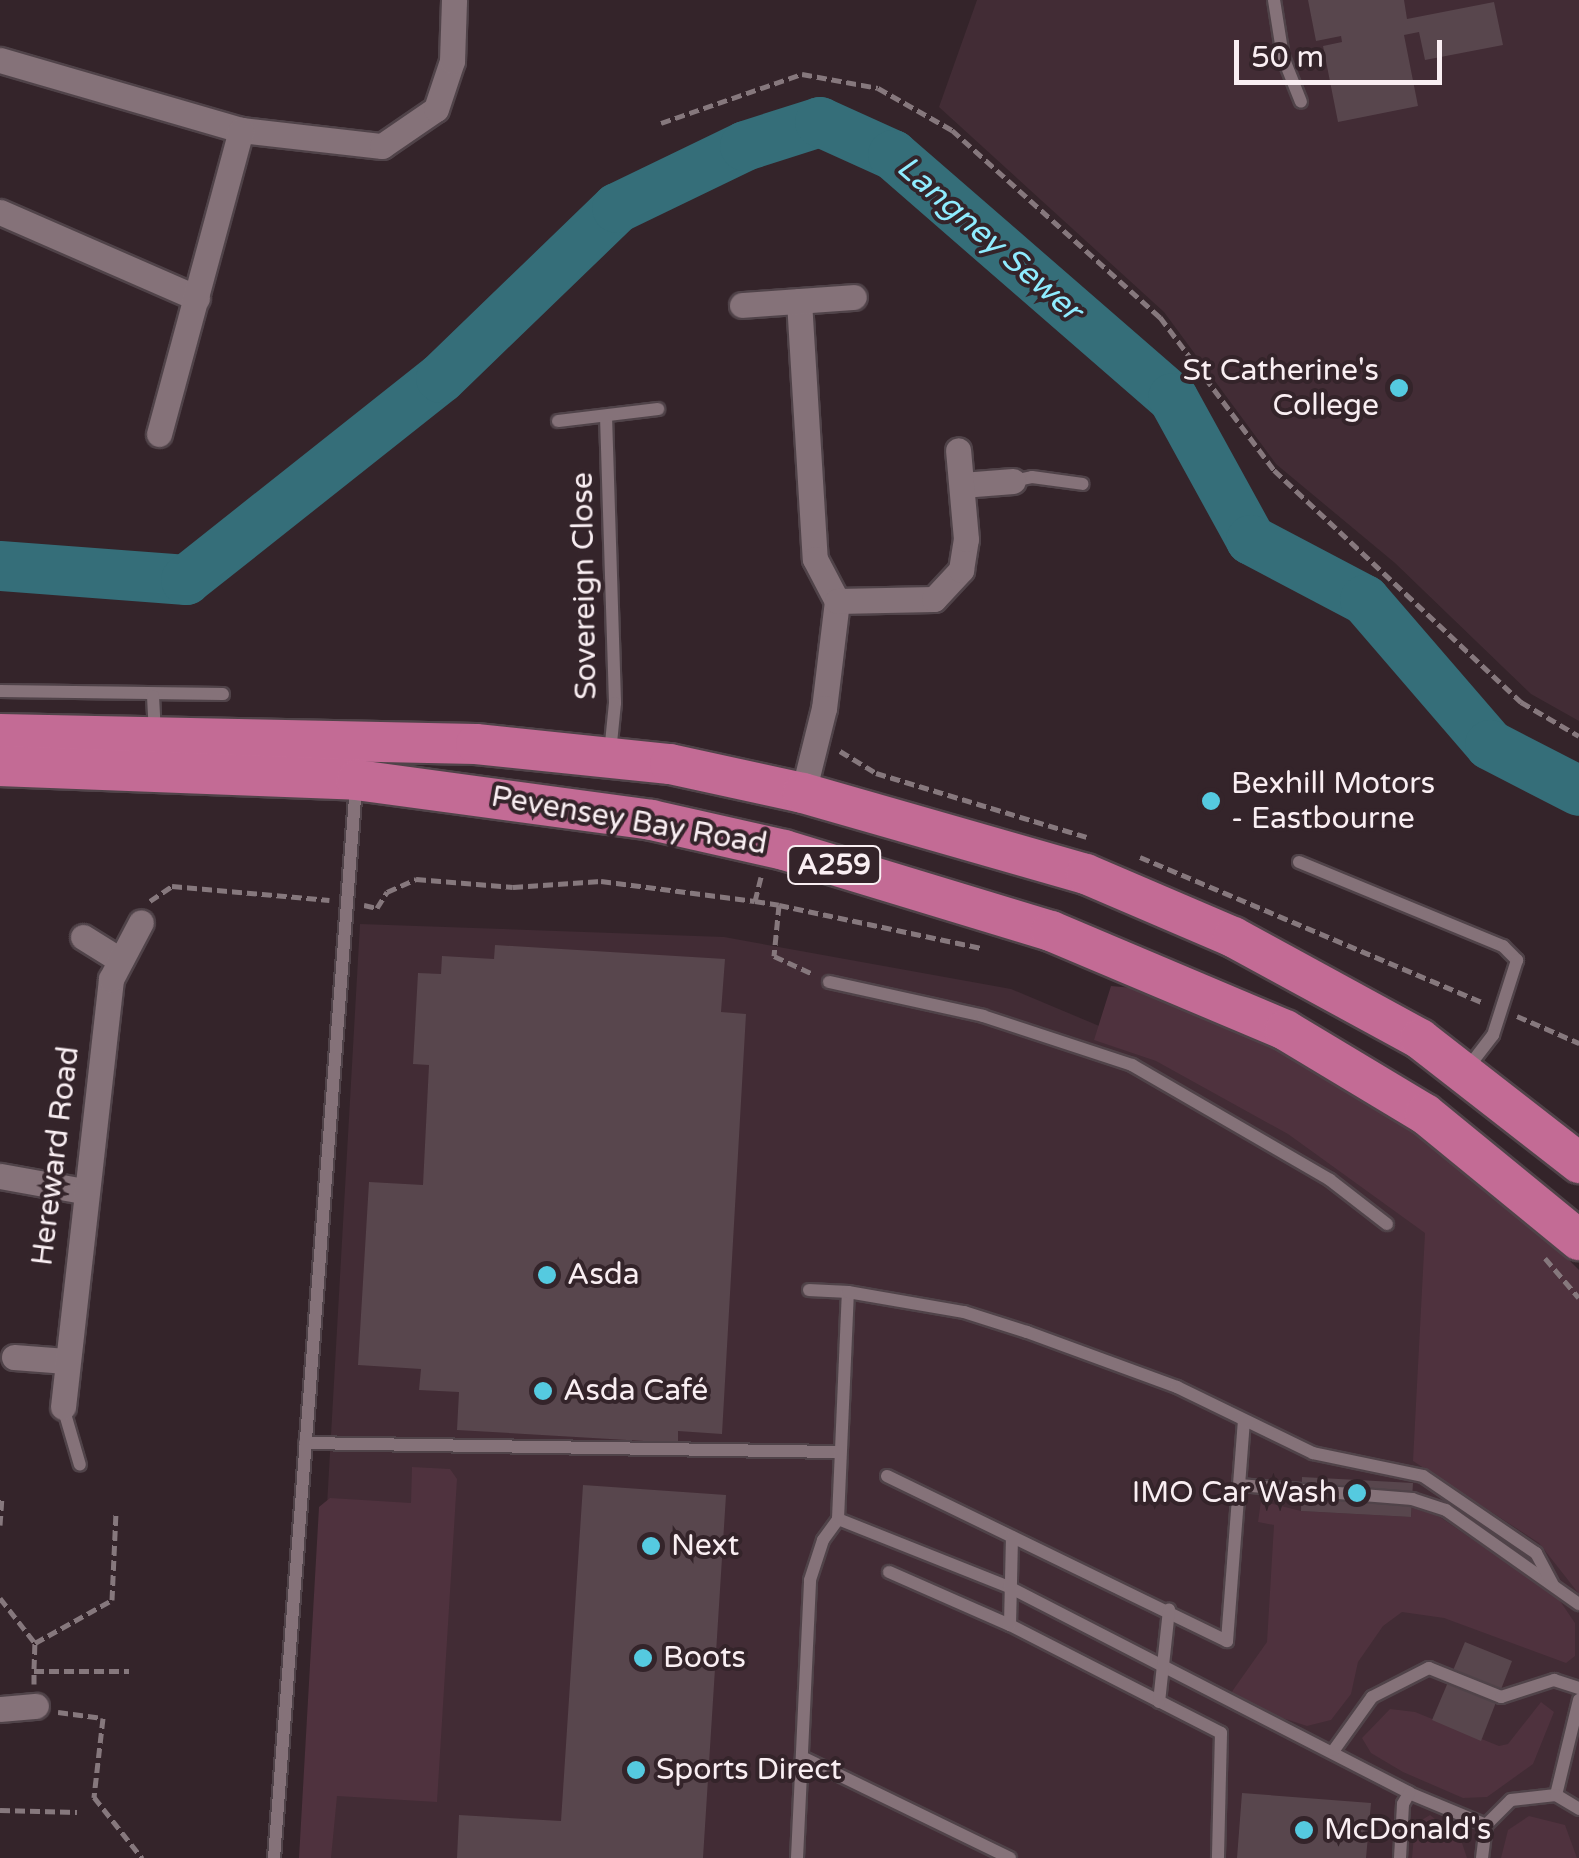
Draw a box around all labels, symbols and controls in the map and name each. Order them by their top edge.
scale bar [1239,20,1446,82]
text: 50 m [1251,39,1324,76]
water label: Langney Sewer [889,148,1089,330]
place label: St Catherine's College [1183,353,1379,424]
marker: St Catherine's College [1388,377,1410,399]
street label: Sovereign Close [565,472,605,700]
place label: Bexhill Motors - Eastbourne [1231,766,1435,836]
street label: Pevensey Bay Road [488,779,770,863]
marker: Bexhill Motors - Eastbourne [1200,790,1222,812]
road number: A259 [786,842,882,888]
street label: Hereward Road [25,1044,87,1268]
place label: Asda [567,1257,640,1293]
marker: Asda [536,1264,558,1286]
place label: Asda Café [563,1373,708,1409]
marker: Asda Café [532,1380,554,1402]
place label: IMO Car Wash [1132,1475,1337,1511]
marker: IMO Car Wash [1346,1482,1368,1504]
place label: Next [671,1528,739,1564]
marker: Next [640,1535,662,1557]
place label: Boots [663,1640,746,1676]
marker: Boots [632,1647,654,1669]
place label: Sports Direct [656,1752,842,1788]
marker: Sports Direct [625,1759,647,1781]
place label: McDonald's [1324,1812,1491,1848]
marker: McDonald's [1293,1819,1315,1841]

